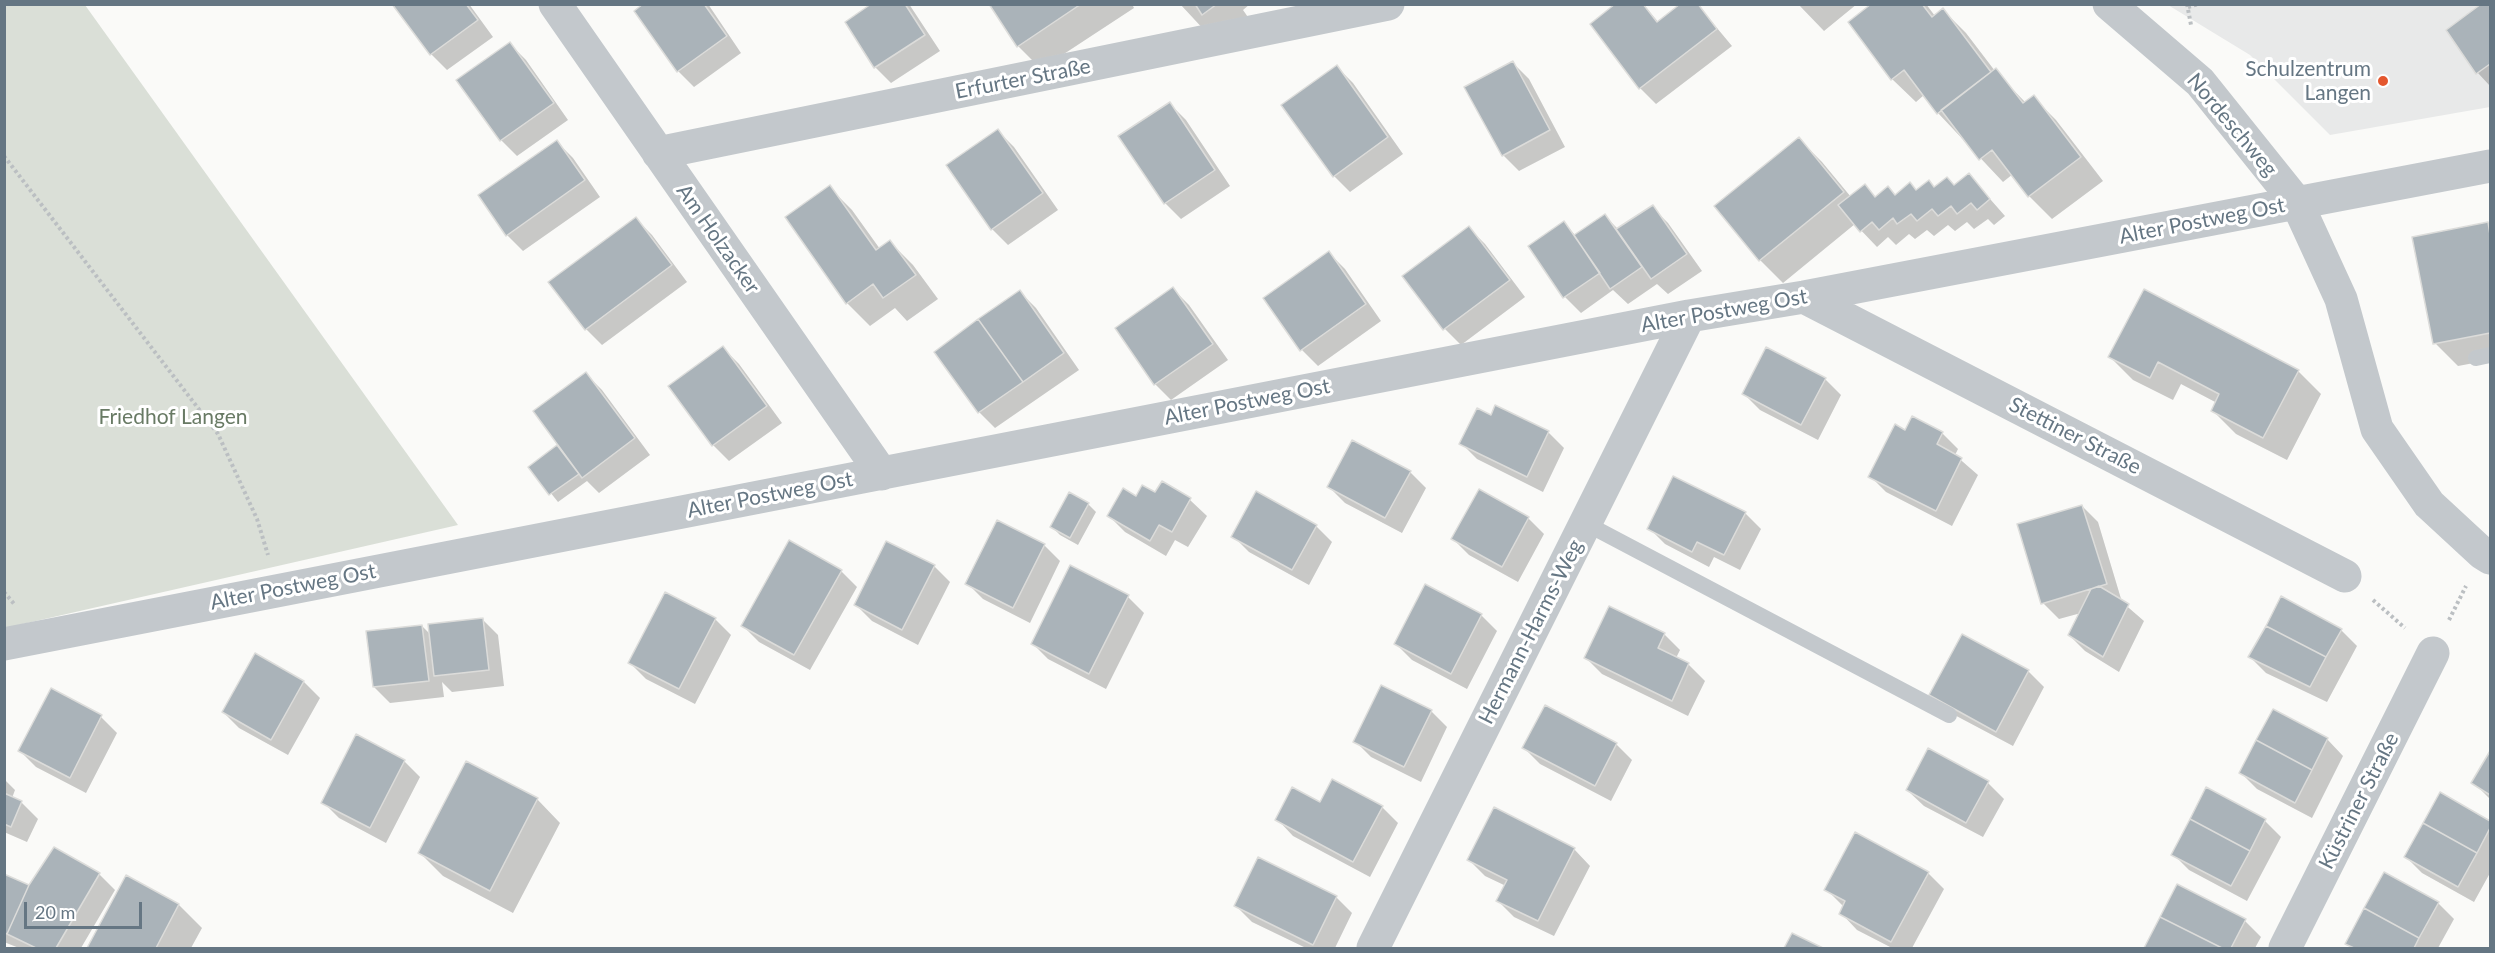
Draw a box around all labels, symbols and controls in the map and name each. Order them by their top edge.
street label: Erfurter Straße [953,54,1093,104]
place label: Schulzentrum Langen [2245,56,2371,106]
street label: Nordeschweg [2182,68,2282,182]
marker: Schulzentrum Langen [2376,74,2390,88]
street label: Am Holzacker [671,179,765,299]
street label: Alter Postweg Ost [2117,193,2287,249]
street label: Alter Postweg Ost [1639,284,1809,338]
street label: Alter Postweg Ost [1162,374,1332,430]
street label: Stettiner Straße [2005,392,2145,480]
park label: Friedhof Langen [98,404,248,430]
street label: Alter Postweg Ost [685,467,855,523]
street label: Hermann-Harms-Weg [1474,536,1588,728]
street label: Alter Postweg Ost [208,559,378,615]
street label: Küstriner Straße [2314,729,2404,873]
scale bar [27,890,146,928]
text: 20 m [35,901,75,923]

